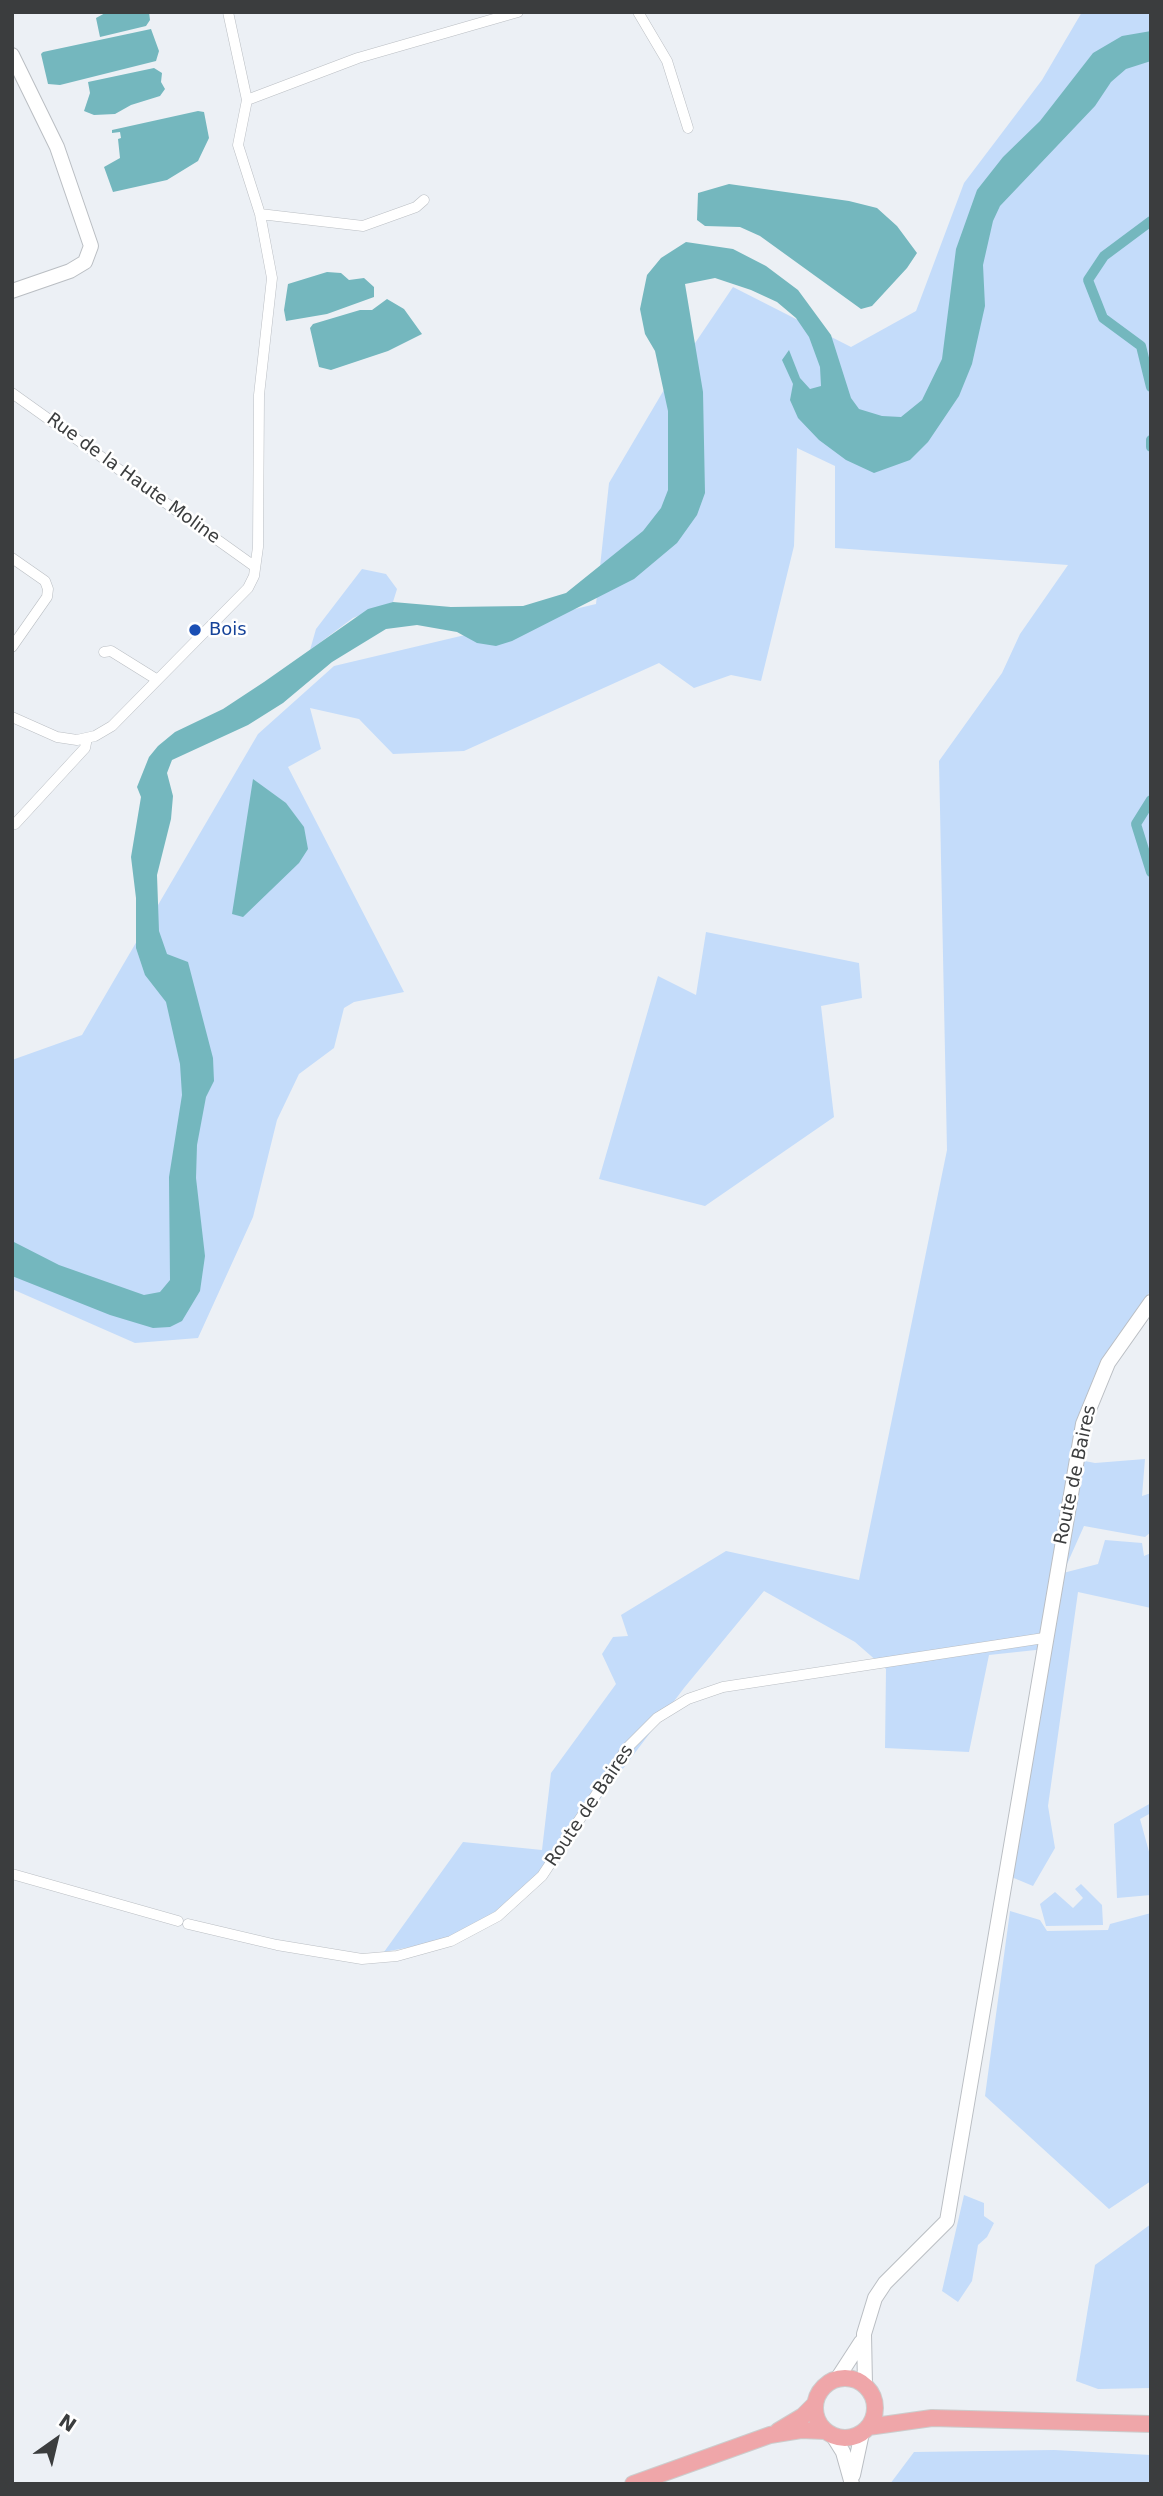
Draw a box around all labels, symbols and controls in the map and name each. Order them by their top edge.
street label: Rue de la Haute Moline [42,409,224,549]
place label: Bois [209,619,247,641]
marker: Bois [187,622,203,638]
street label: Route de Baires [1051,1403,1101,1547]
street label: Route de Baires [541,1741,639,1871]
north arrow [21,2405,91,2475]
text: N [55,2409,80,2436]

